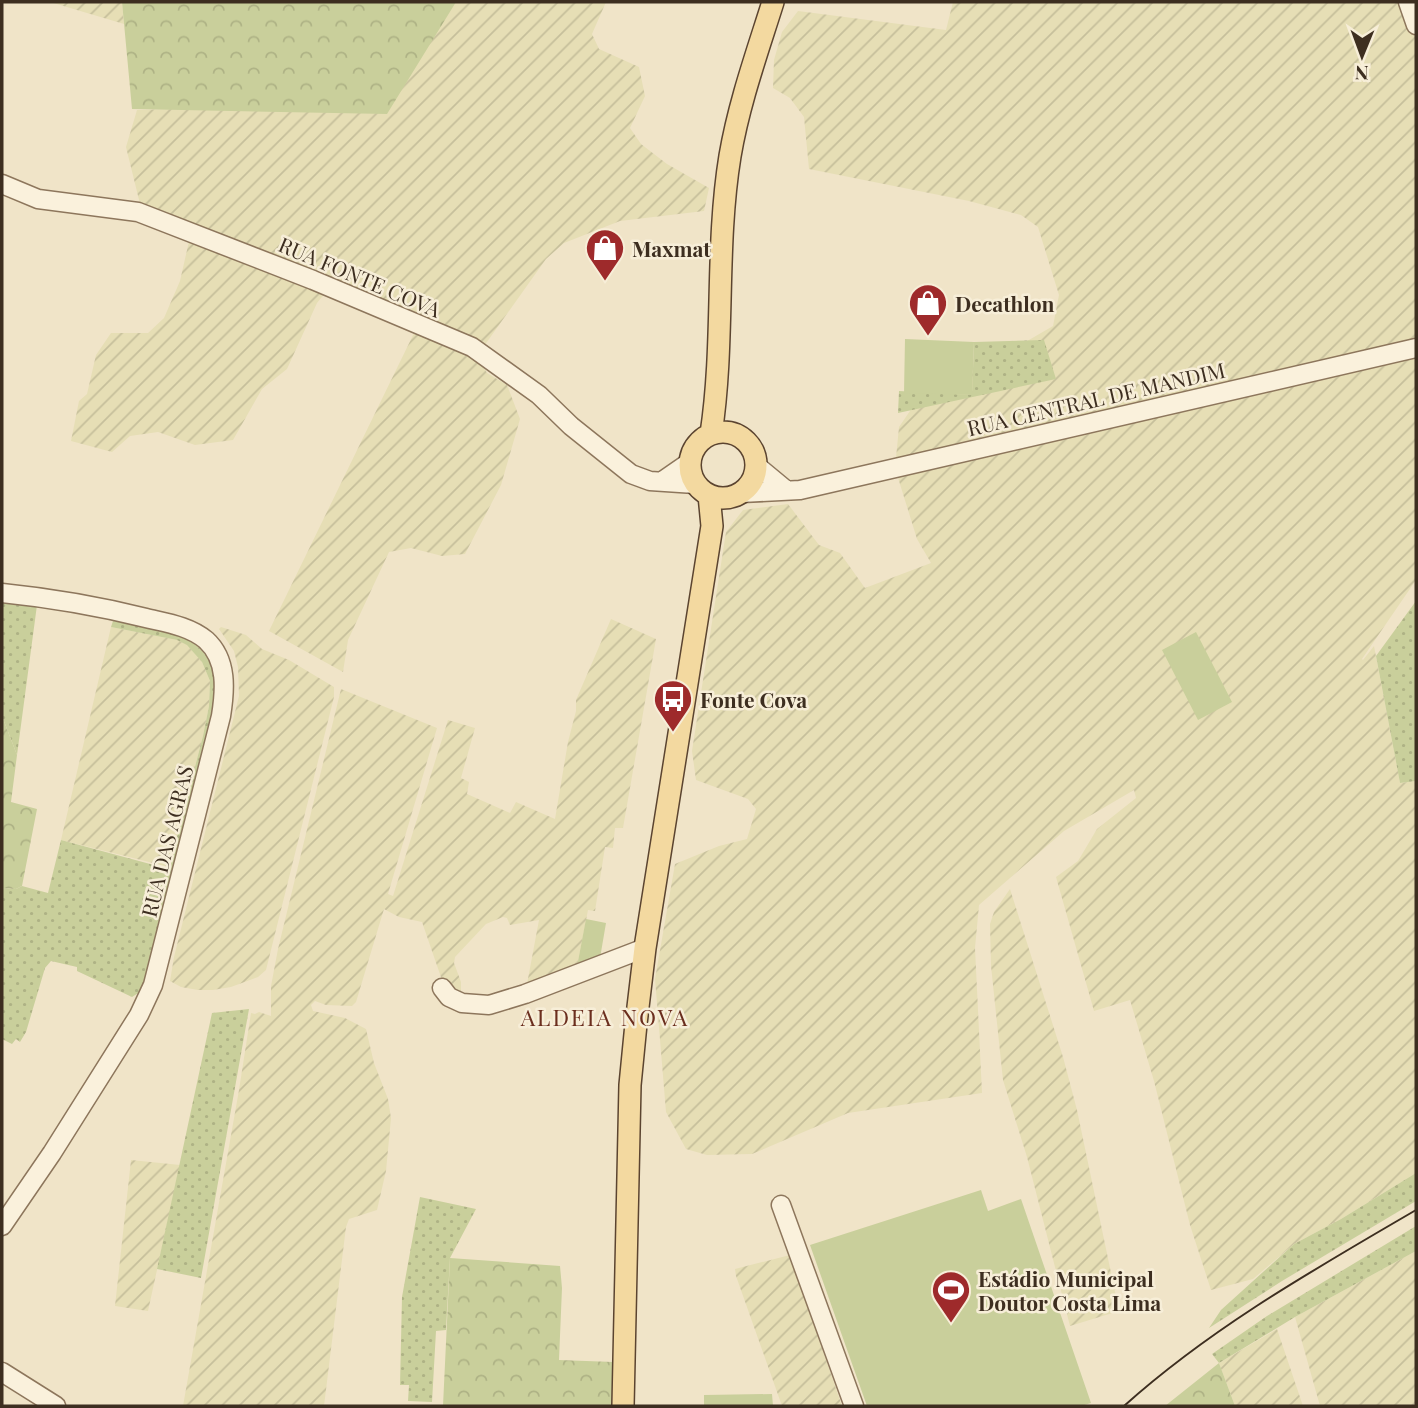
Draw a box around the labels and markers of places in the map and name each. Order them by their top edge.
shop icon: Maxmat [584,227,626,282]
place label: Maxmat [632,234,711,262]
shop icon: Decathlon [907,282,949,337]
place label: Decathlon [955,289,1055,317]
bus stop icon: Fonte Cova [652,678,694,733]
place label: Fonte Cova [700,685,807,713]
place label: Estádio Municipal Doutor Costa Lima [978,1264,1161,1316]
sports icon: Estádio Municipal Doutor Costa Lima [930,1269,972,1324]

